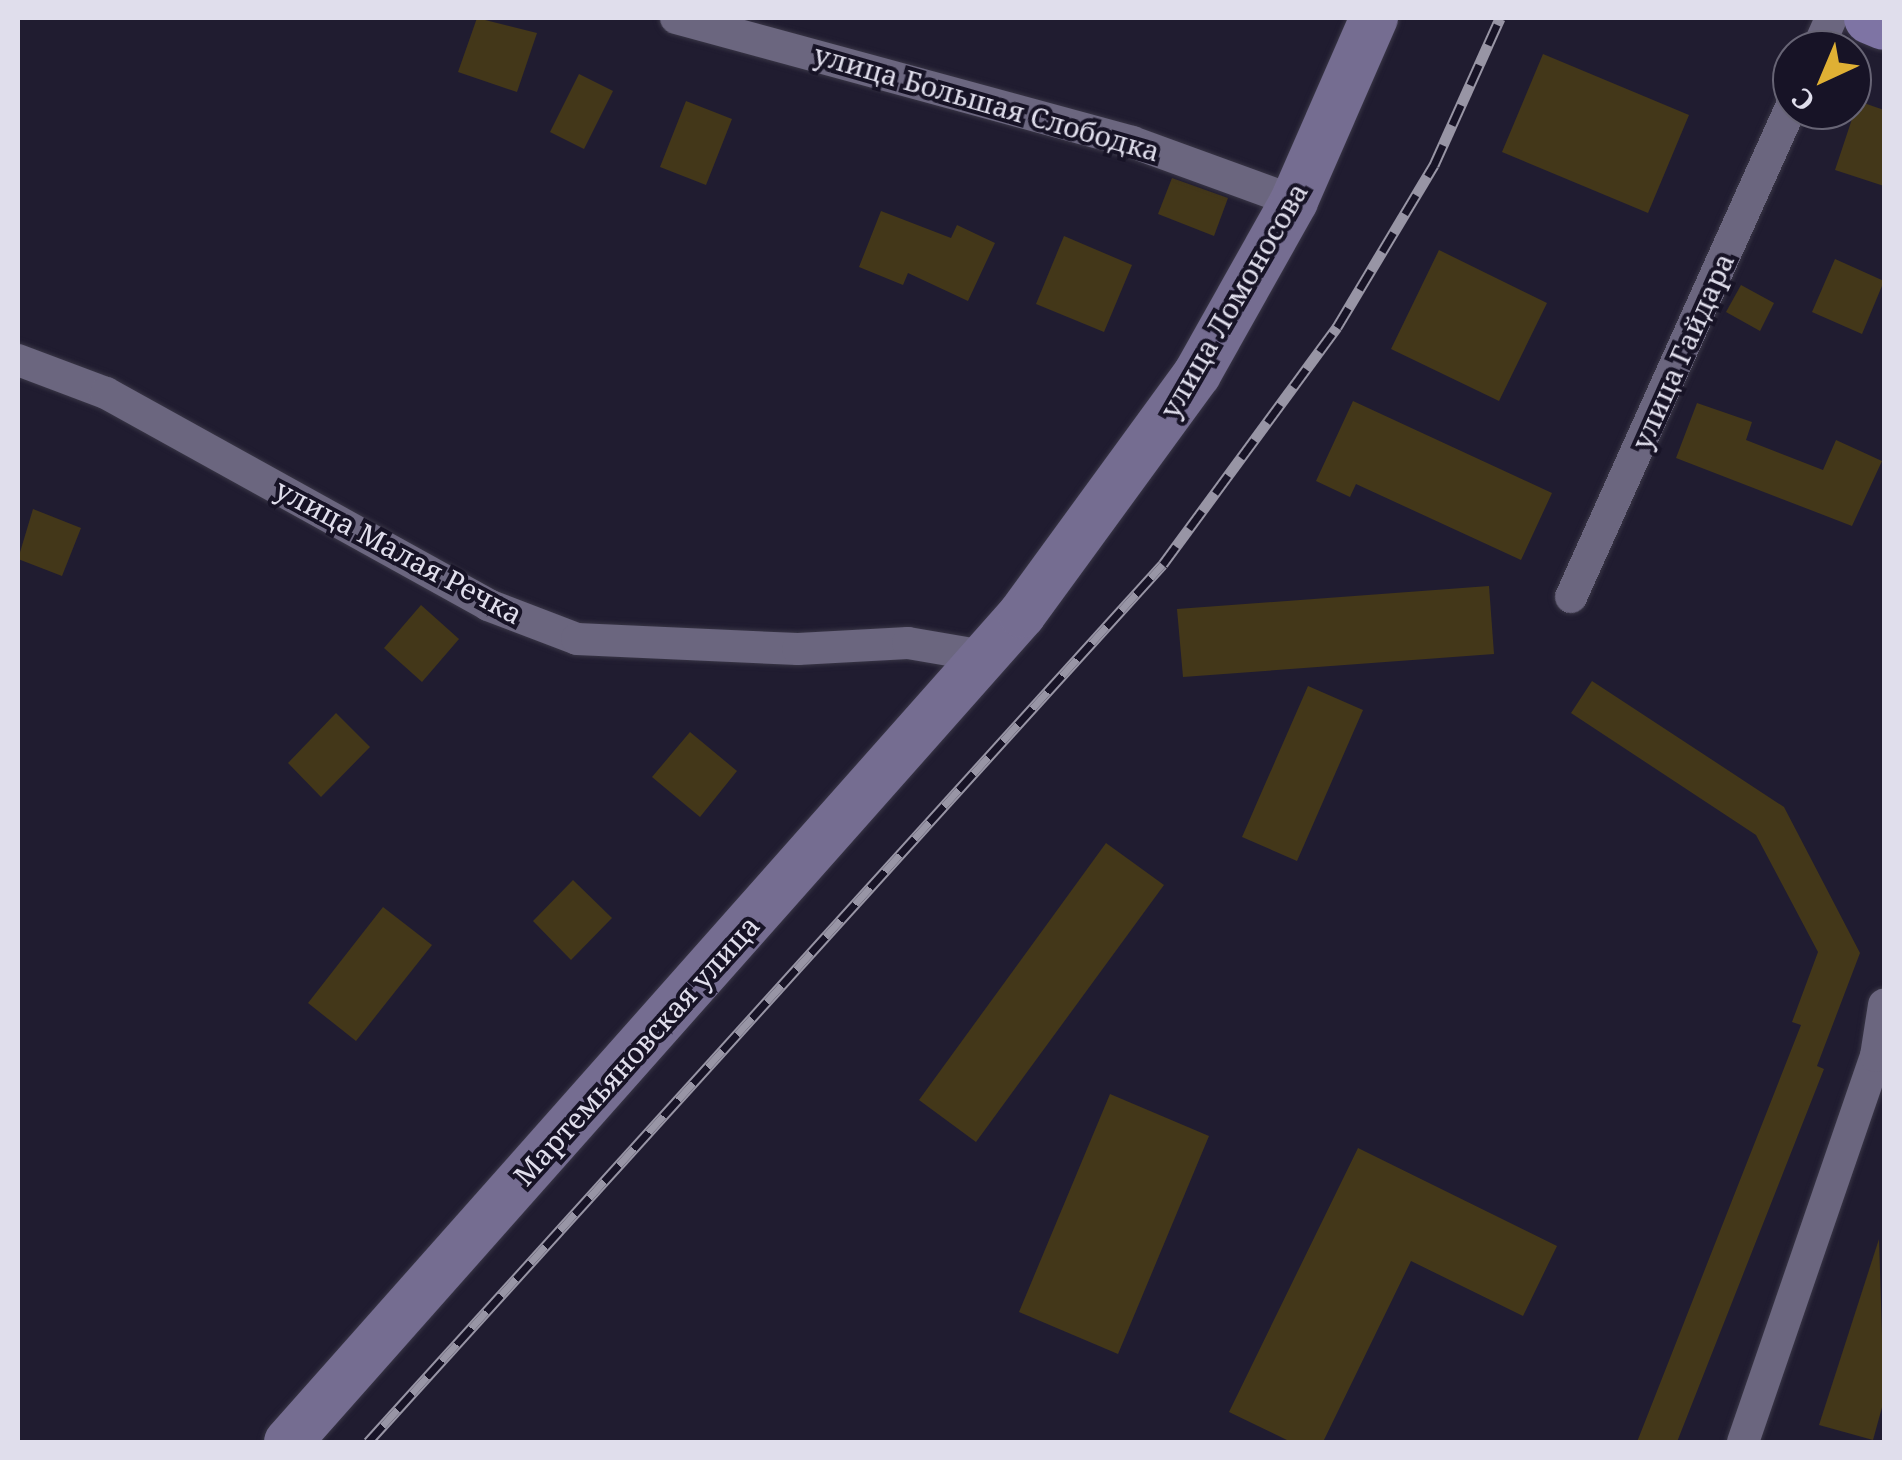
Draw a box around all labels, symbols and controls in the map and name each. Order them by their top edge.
north arrow [1772,30,1872,130]
street label: улица Большая Слободка [810,36,1164,168]
text: С [1783,80,1822,120]
street label: улица Ломоносова [1152,176,1314,424]
street label: улица Гайдара [1624,248,1740,454]
street label: улица Малая Речка [270,472,528,630]
street label: Мартемьяновская улица [506,908,766,1192]

